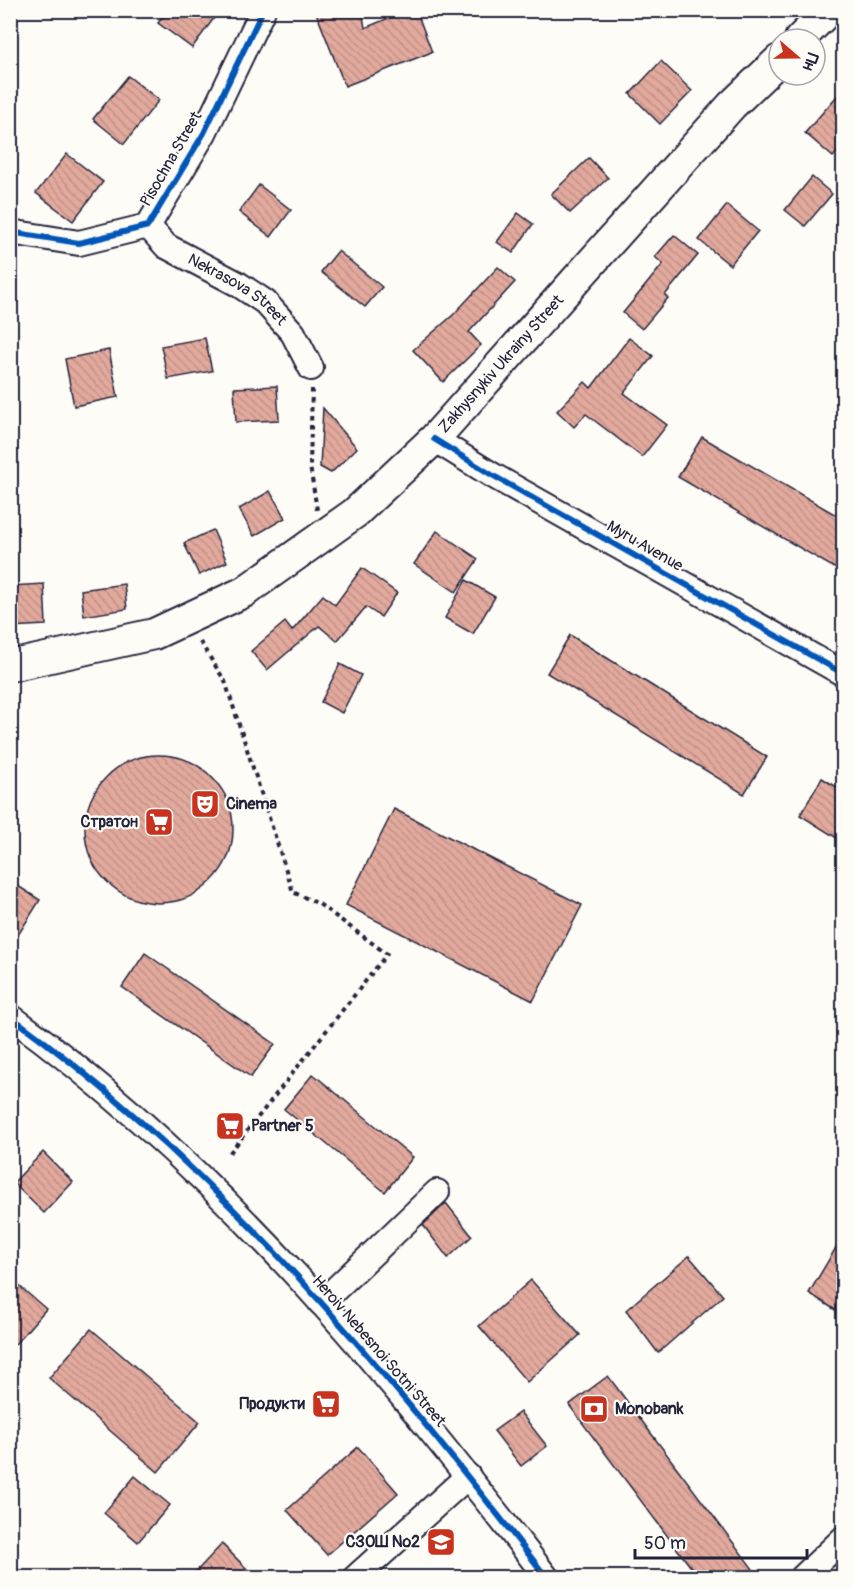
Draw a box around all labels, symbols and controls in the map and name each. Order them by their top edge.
north arrow [767,27,827,87]
text: Пн [798,50,823,73]
street label: Pisochna Street [136,107,207,210]
street label: Nekrasova Street [184,249,292,330]
street label: Zakhysnykiv Ukrainy Street [434,290,568,437]
street label: Myru Avenue [603,516,687,576]
theatre icon: Cinema [189,788,221,820]
place label: Cinema [226,794,278,814]
supermarket icon: Стратон [143,806,175,838]
place label: Стратон [81,812,138,832]
supermarket icon: Partner 5 [214,1110,246,1142]
place label: Partner 5 [251,1116,314,1136]
street label: Heroiv Nebesnoi Sotni Street [308,1271,451,1431]
supermarket icon: Продукти [310,1388,342,1420]
bank icon: Monobank [578,1393,610,1425]
place label: Продукти [239,1394,306,1414]
place label: Monobank [615,1399,684,1419]
scale bar [635,1522,808,1560]
school or university icon: СЗОШ №2 [425,1526,457,1558]
place label: СЗОШ №2 [345,1532,420,1552]
text: 50 m [644,1532,686,1555]

